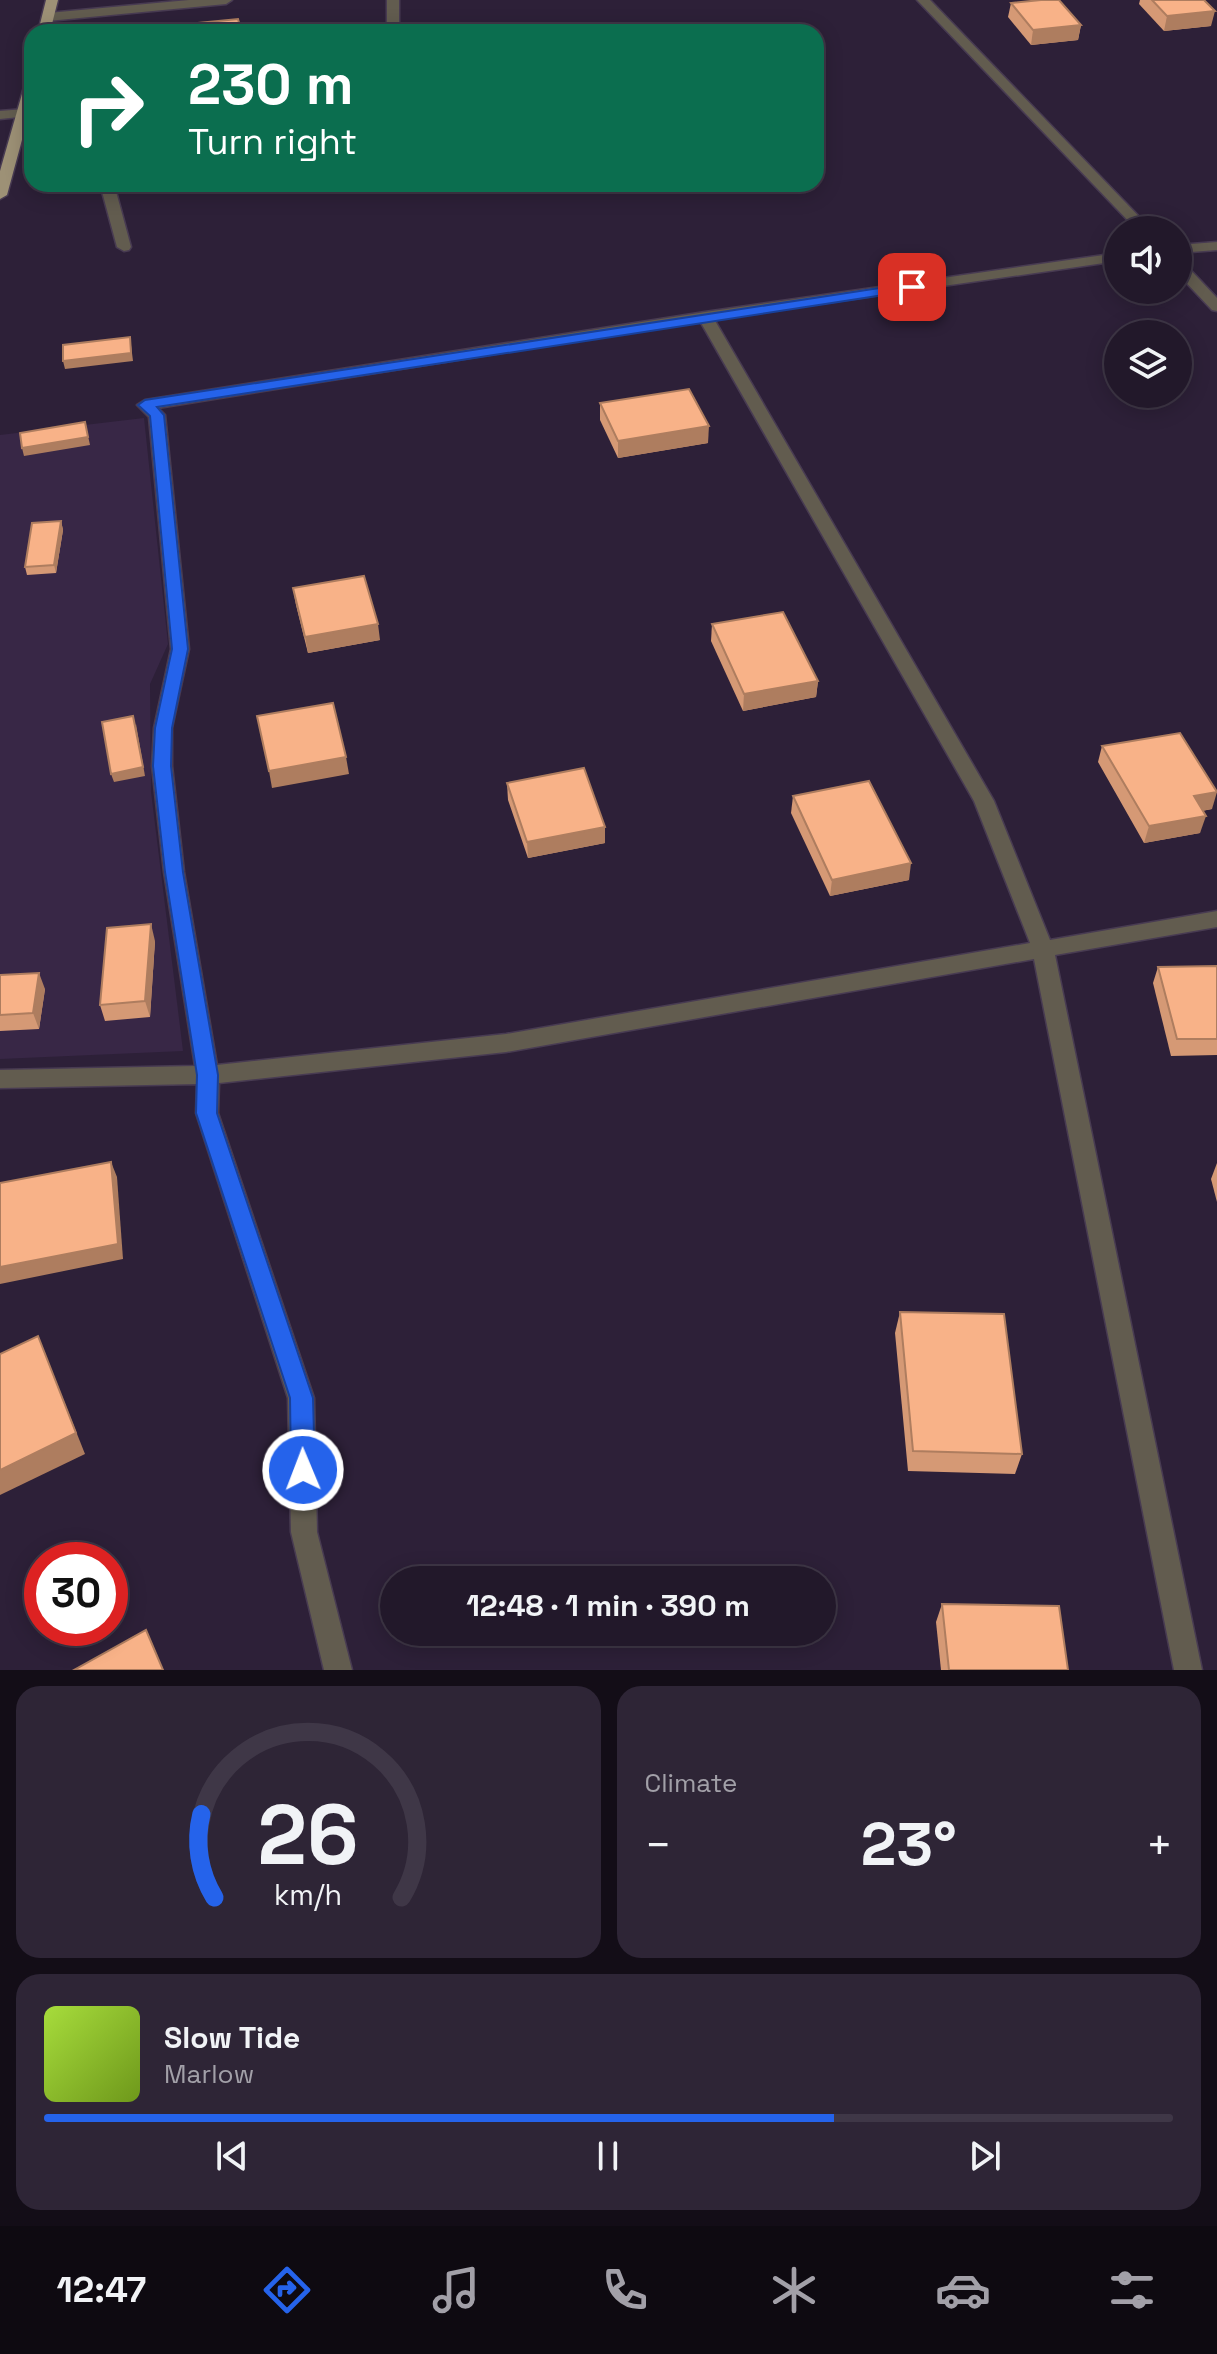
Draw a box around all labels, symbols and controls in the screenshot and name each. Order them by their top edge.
text: 230 m [188,49,354,120]
icon: right [56,56,160,160]
text: Turn right [188,119,357,165]
map controls [1104,216,1192,408]
button: sound [1104,216,1192,304]
pin [878,253,946,321]
icon: arrive [890,265,934,309]
button: layers [1104,320,1192,408]
position arrow [261,1428,345,1512]
speed limit sign: 30 [24,1542,128,1646]
text: 12:48 · 1 min · 390 m [466,1586,750,1625]
text: Climate [645,1766,737,1800]
text: 26 [258,1782,359,1888]
text: 23° [861,1806,957,1883]
text: − [645,1817,672,1873]
text: + [1146,1817,1173,1873]
text: km/h [274,1877,342,1913]
text: Slow Tide [164,2018,300,2057]
text: Marlow [164,2057,254,2091]
icon: previous [210,2134,254,2178]
icon: pause [586,2134,630,2178]
icon: next [963,2134,1007,2178]
icon: directions [259,2262,315,2318]
icon: music [428,2262,484,2318]
icon: phone [597,2262,653,2318]
icon: climate [766,2262,822,2318]
icon: car [935,2262,991,2318]
icon: filters [1104,2262,1160,2318]
text: 12:47 [57,2267,146,2313]

